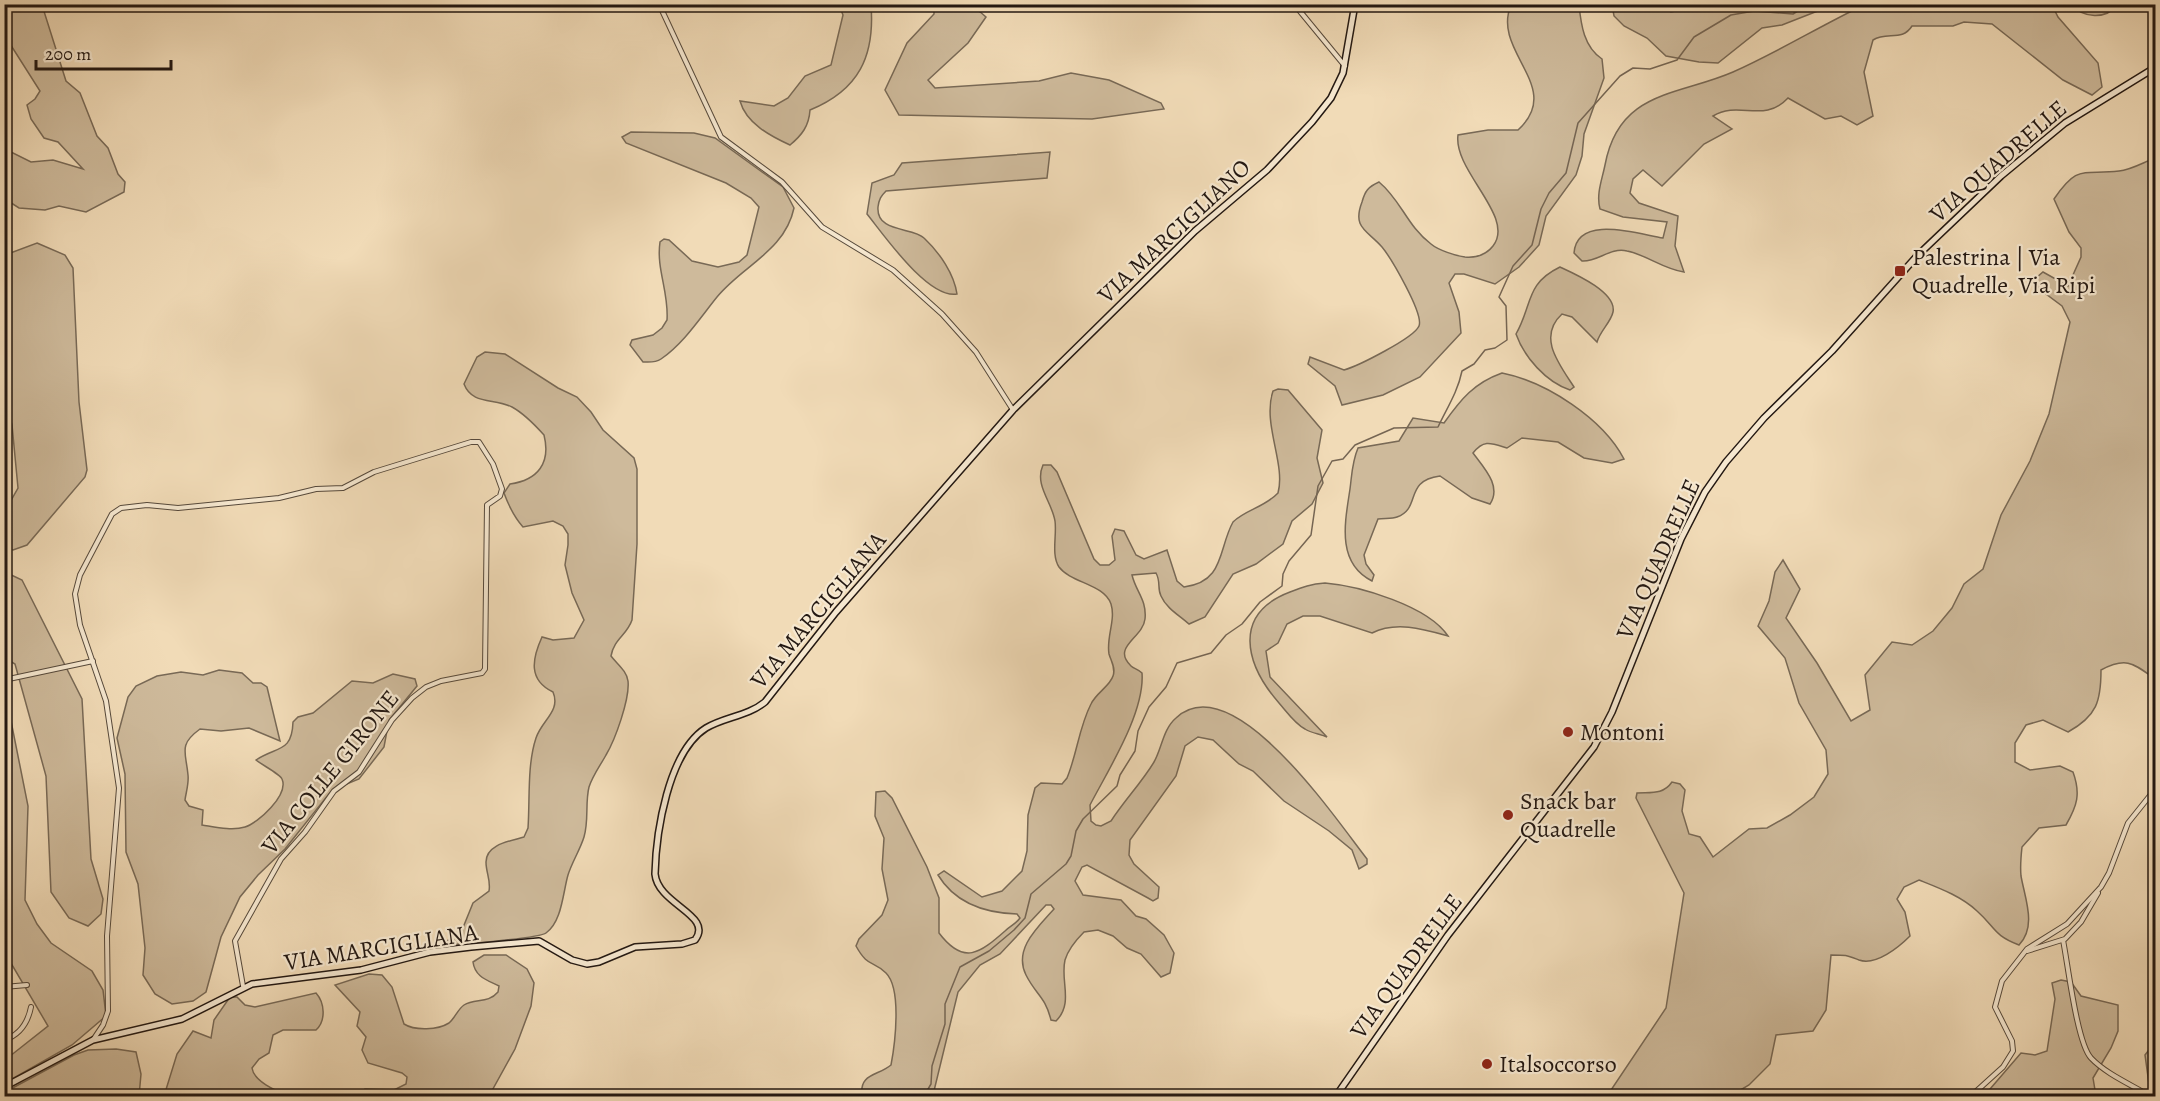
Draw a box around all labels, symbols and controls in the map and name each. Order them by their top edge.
scale bar [36,33,171,71]
text: 200 m [45,42,91,66]
street label: VIA QUADRELLE [1922,93,2073,230]
street label: VIA MARCIGLIANO [1090,152,1257,311]
place label: Palestrina | Via Quadrelle, Via Ripi [1912,241,2096,301]
marker: Palestrina | Via Quadrelle, Via Ripi [1893,264,1907,278]
street label: VIA QUADRELLE [1608,474,1708,645]
street label: VIA MARCIGLIANA [742,524,894,696]
street label: VIA COLLE GIRONE [253,683,406,862]
place label: Montoni [1580,716,1665,748]
marker: Montoni [1561,725,1575,739]
place label: Snack bar Quadrelle [1520,785,1616,845]
marker: Snack bar Quadrelle [1501,808,1515,822]
street label: VIA QUADRELLE [1342,887,1469,1046]
street label: VIA MARCIGLIANA [281,916,481,978]
place label: Italsoccorso [1499,1048,1617,1080]
marker: Italsoccorso [1480,1057,1494,1071]

